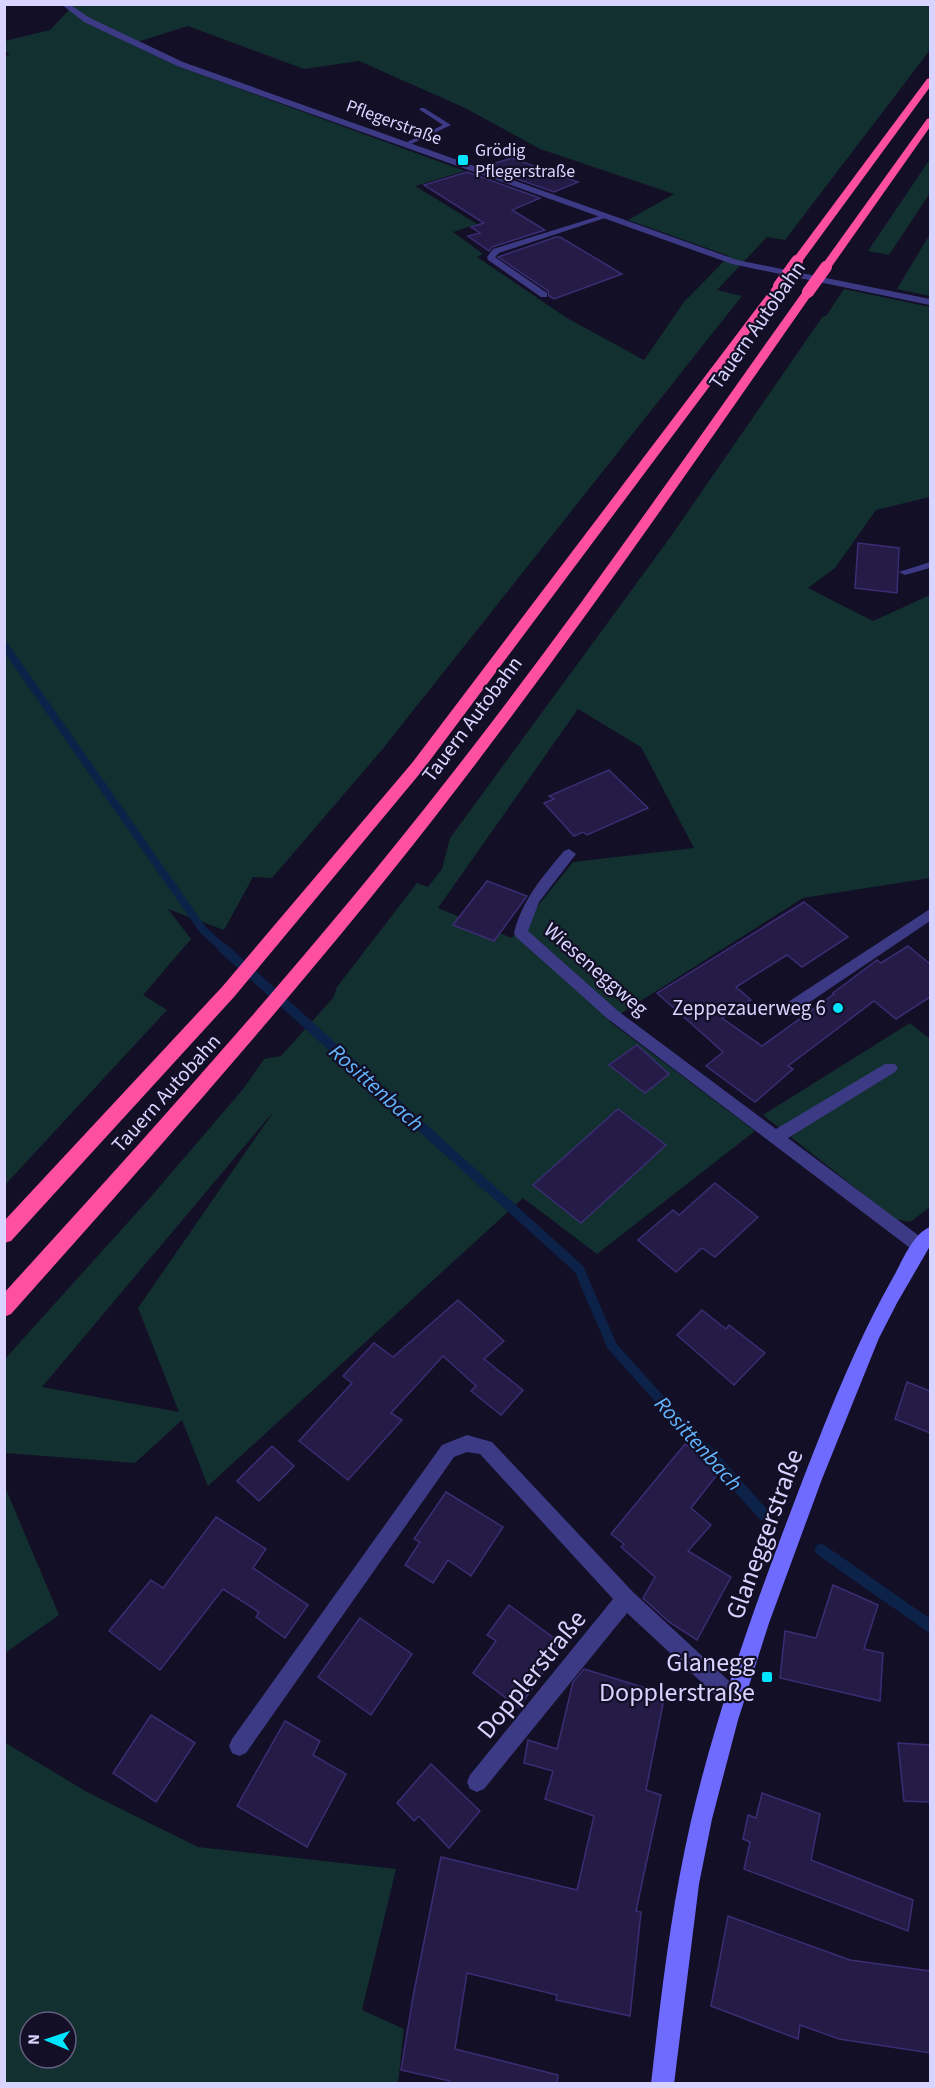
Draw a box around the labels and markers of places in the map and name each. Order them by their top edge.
place label: Grödig Pflegerstraße [475,138,575,184]
marker: Grödig Pflegerstraße [456,153,470,167]
place label: Zeppezauerweg 6 [672,993,826,1023]
marker: Zeppezauerweg 6 [831,1001,845,1015]
place label: Glanegg Dopplerstraße [599,1644,755,1711]
marker: Glanegg Dopplerstraße [760,1670,774,1684]

